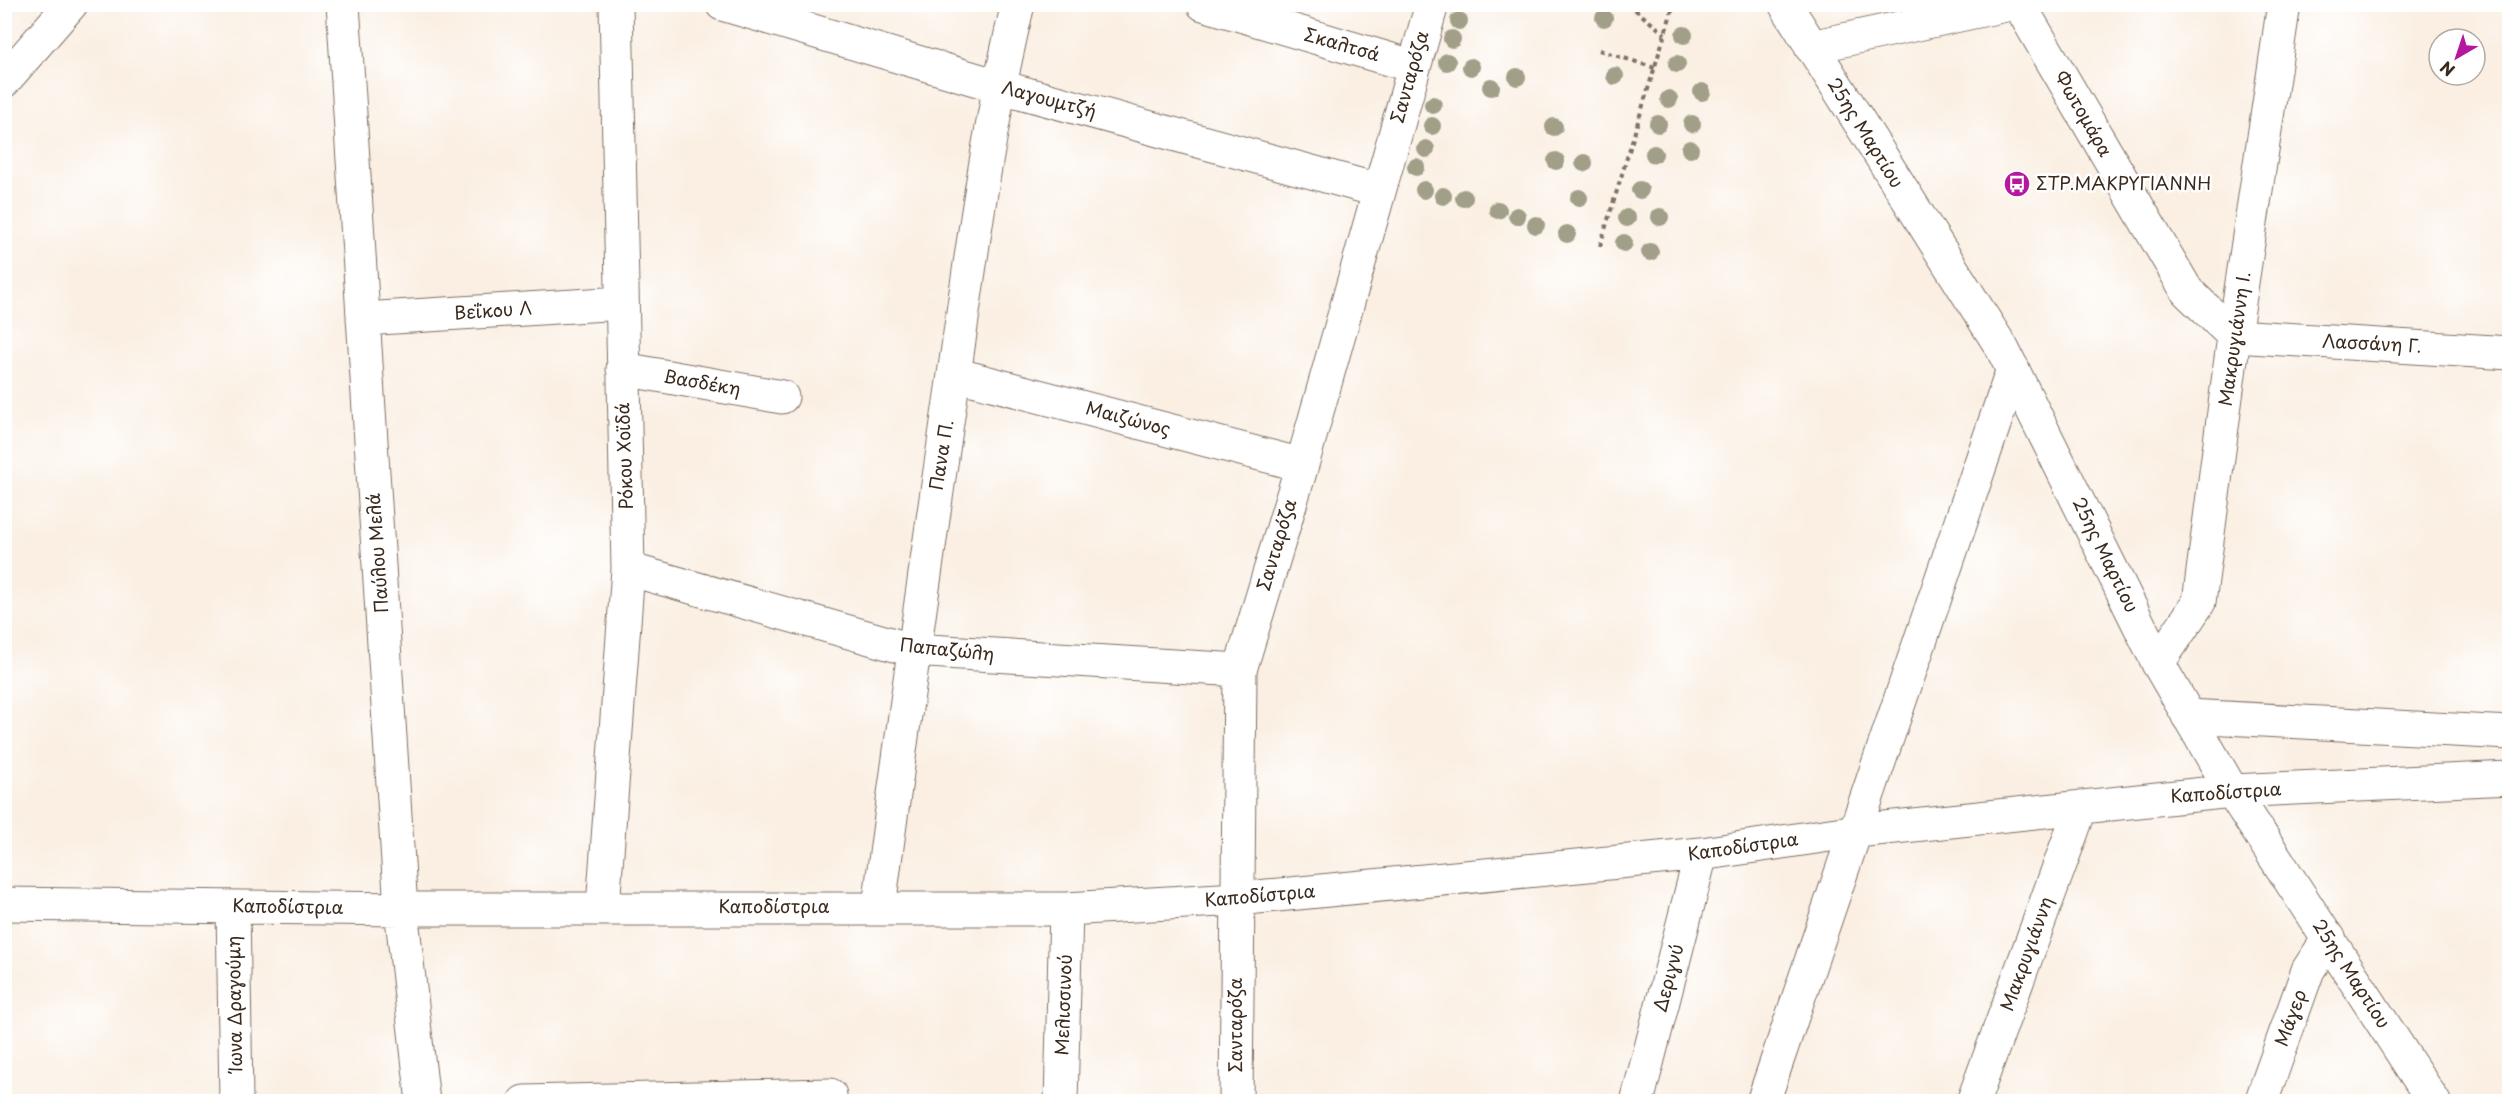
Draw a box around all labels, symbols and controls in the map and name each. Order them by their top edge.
street label: Σκαλτσά [1301,20,1383,67]
street label: Σανταρόζα [1383,27,1435,126]
north arrow [2427,27,2487,87]
text: N [2434,56,2459,83]
street label: Φωτομάρα [2049,65,2120,162]
street label: 25ης Μαρτίου [1822,72,1911,193]
street label: Λαγουμτζή [999,73,1100,124]
bus stop icon: ΣΤΡ.ΜΑΚΡΥΓΙΑΝΝΗ [2002,169,2032,199]
place label: ΣΤΡ.ΜΑΚΡΥΓΙΑΝΝΗ [2036,169,2211,196]
street label: Μακρυγιάννη Ι. [2211,270,2256,408]
street label: Βεΐκου Λ [453,293,533,326]
street label: Λασσάνη Γ. [2322,326,2422,359]
street label: Βασδέκη [661,361,743,402]
street label: Μαιζώνος [1083,393,1174,442]
street label: Ρόκου Χοϊδά [608,402,639,510]
street label: Πανα Π. [922,418,959,492]
street label: Παύλου Μελά [359,492,394,614]
street label: 25ης Μαρτίου [2067,492,2146,617]
street label: Σανταρόζα [1249,495,1302,594]
street label: Παπαζώλη [898,630,996,667]
street label: Καποδίστρια [2170,774,2282,809]
street label: Καποδίστρια [1686,824,1800,867]
street label: Καποδίστρια [1203,876,1317,913]
street label: Καποδίστρια [232,891,344,920]
street label: Καποδίστρια [718,892,830,919]
street label: Μακρυγιάννη [1992,893,2059,1014]
street label: 25ης Μαρτίου [2307,913,2398,1033]
street label: Ίωνα Δραγούμη [219,936,248,1074]
street label: Δεριγνύ [1646,941,1690,1015]
street label: Μελισσινού [1047,954,1078,1056]
street label: Σανταρόζα [1221,977,1248,1072]
street label: Μάγερ [2267,985,2312,1050]

